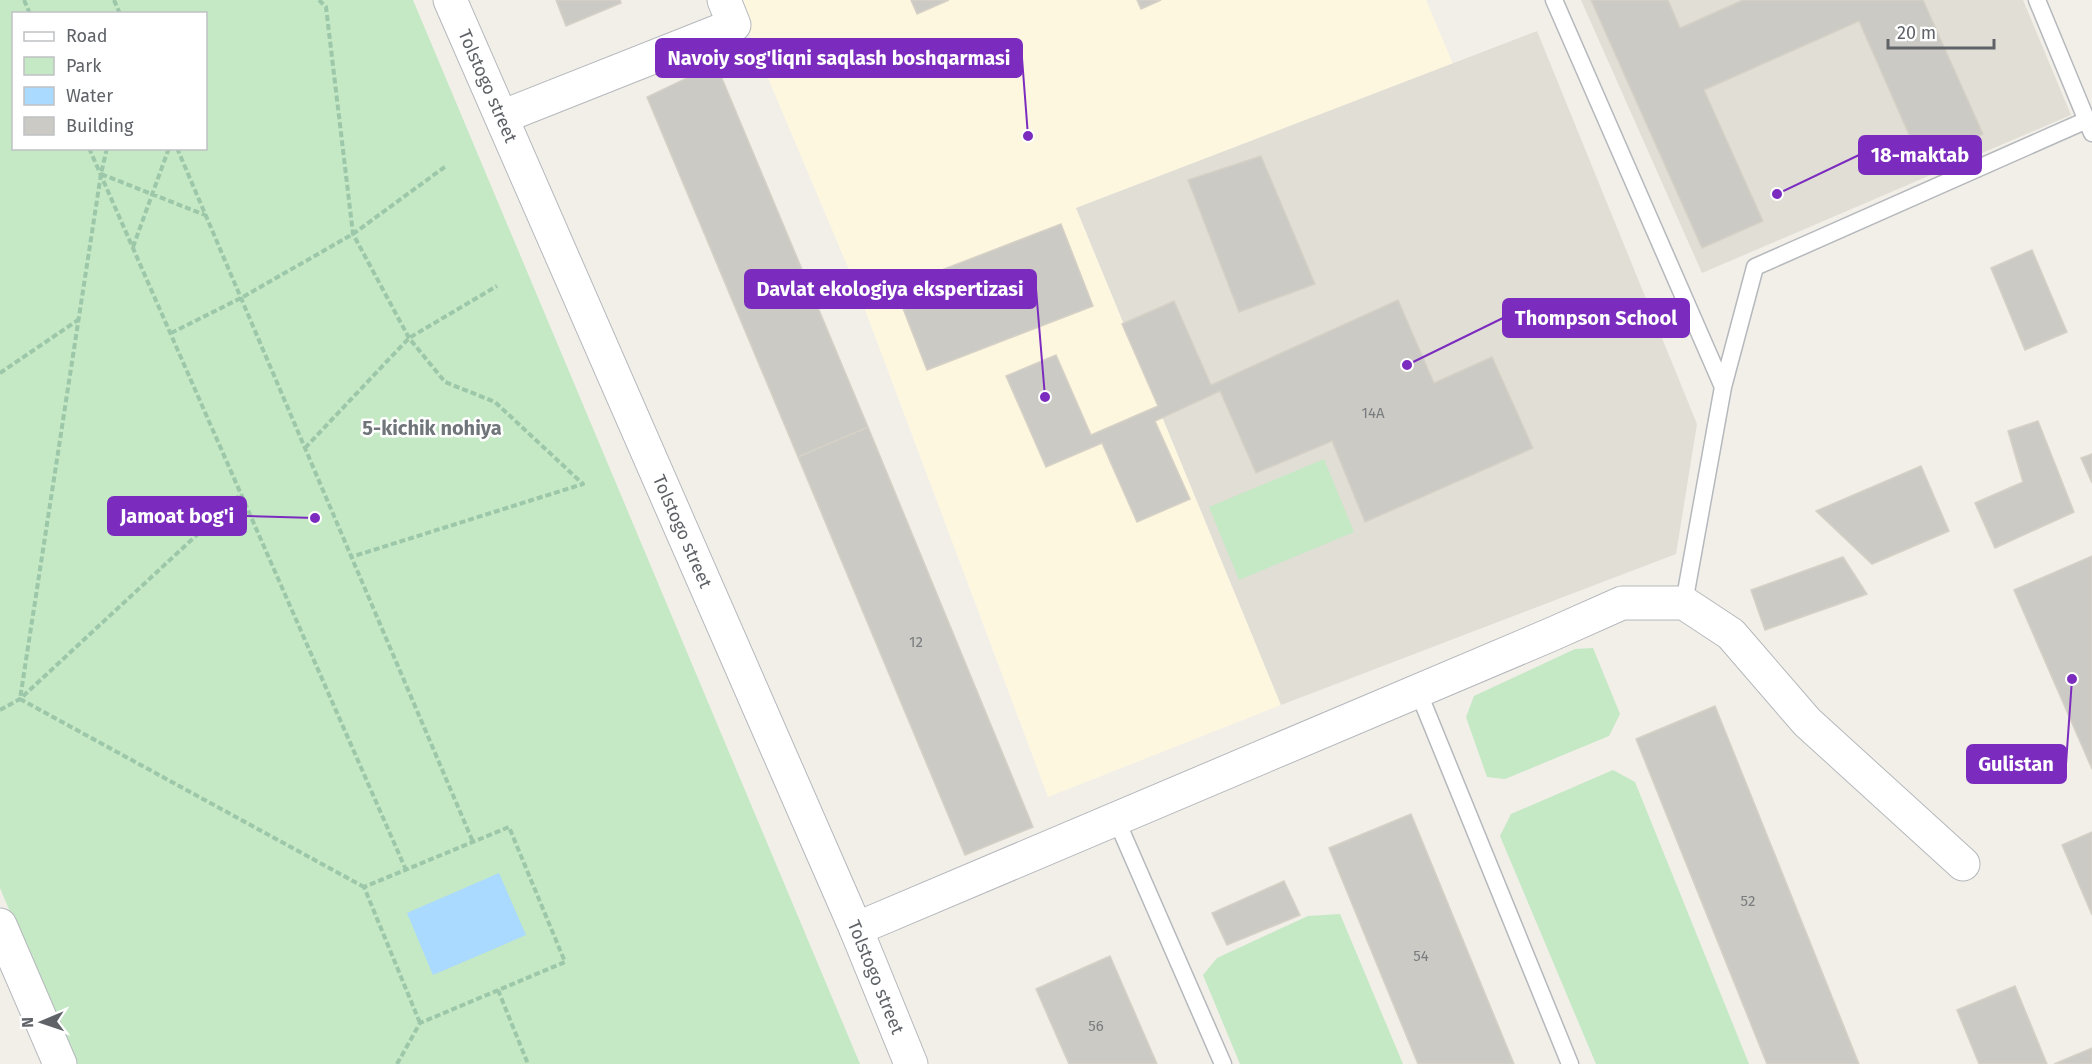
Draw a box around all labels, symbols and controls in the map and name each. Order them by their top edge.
legend [12,12,207,150]
scale bar [1888,12,1994,50]
text: 20 m [1897,22,1936,44]
text: Road [66,25,108,47]
street label: Tolstogo street [453,26,522,146]
callout: Navoiy sog'liqni saqlash boshqarmasi [656,39,1022,77]
text: Navoiy sog'liqni saqlash boshqarmasi [668,46,1010,70]
text: Park [66,55,102,77]
text: Water [66,85,113,107]
text: Building [66,115,134,137]
callout: 18-maktab [1859,136,1981,174]
text: 18-maktab [1871,143,1969,167]
callout: Davlat ekologiya ekspertizasi [745,270,1036,308]
text: Davlat ekologiya ekspertizasi [756,277,1024,301]
callout: Thompson School [1503,299,1689,337]
text: Thompson School [1515,306,1677,330]
house number: 14A [1361,404,1385,422]
district label: 5-kichik nohiya [362,416,502,440]
street label: Tolstogo street [648,472,717,592]
callout: Jamoat bog'i [108,497,246,535]
text: Jamoat bog'i [119,504,234,528]
house number: 12 [909,633,923,651]
callout: Gulistan [1967,745,2066,783]
text: Gulistan [1978,752,2054,776]
house number: 52 [1741,892,1755,910]
street label: Tolstogo street [843,917,909,1038]
house number: 54 [1413,947,1429,965]
north arrow [12,992,72,1052]
text: N [18,1017,37,1028]
house number: 56 [1088,1017,1104,1035]

